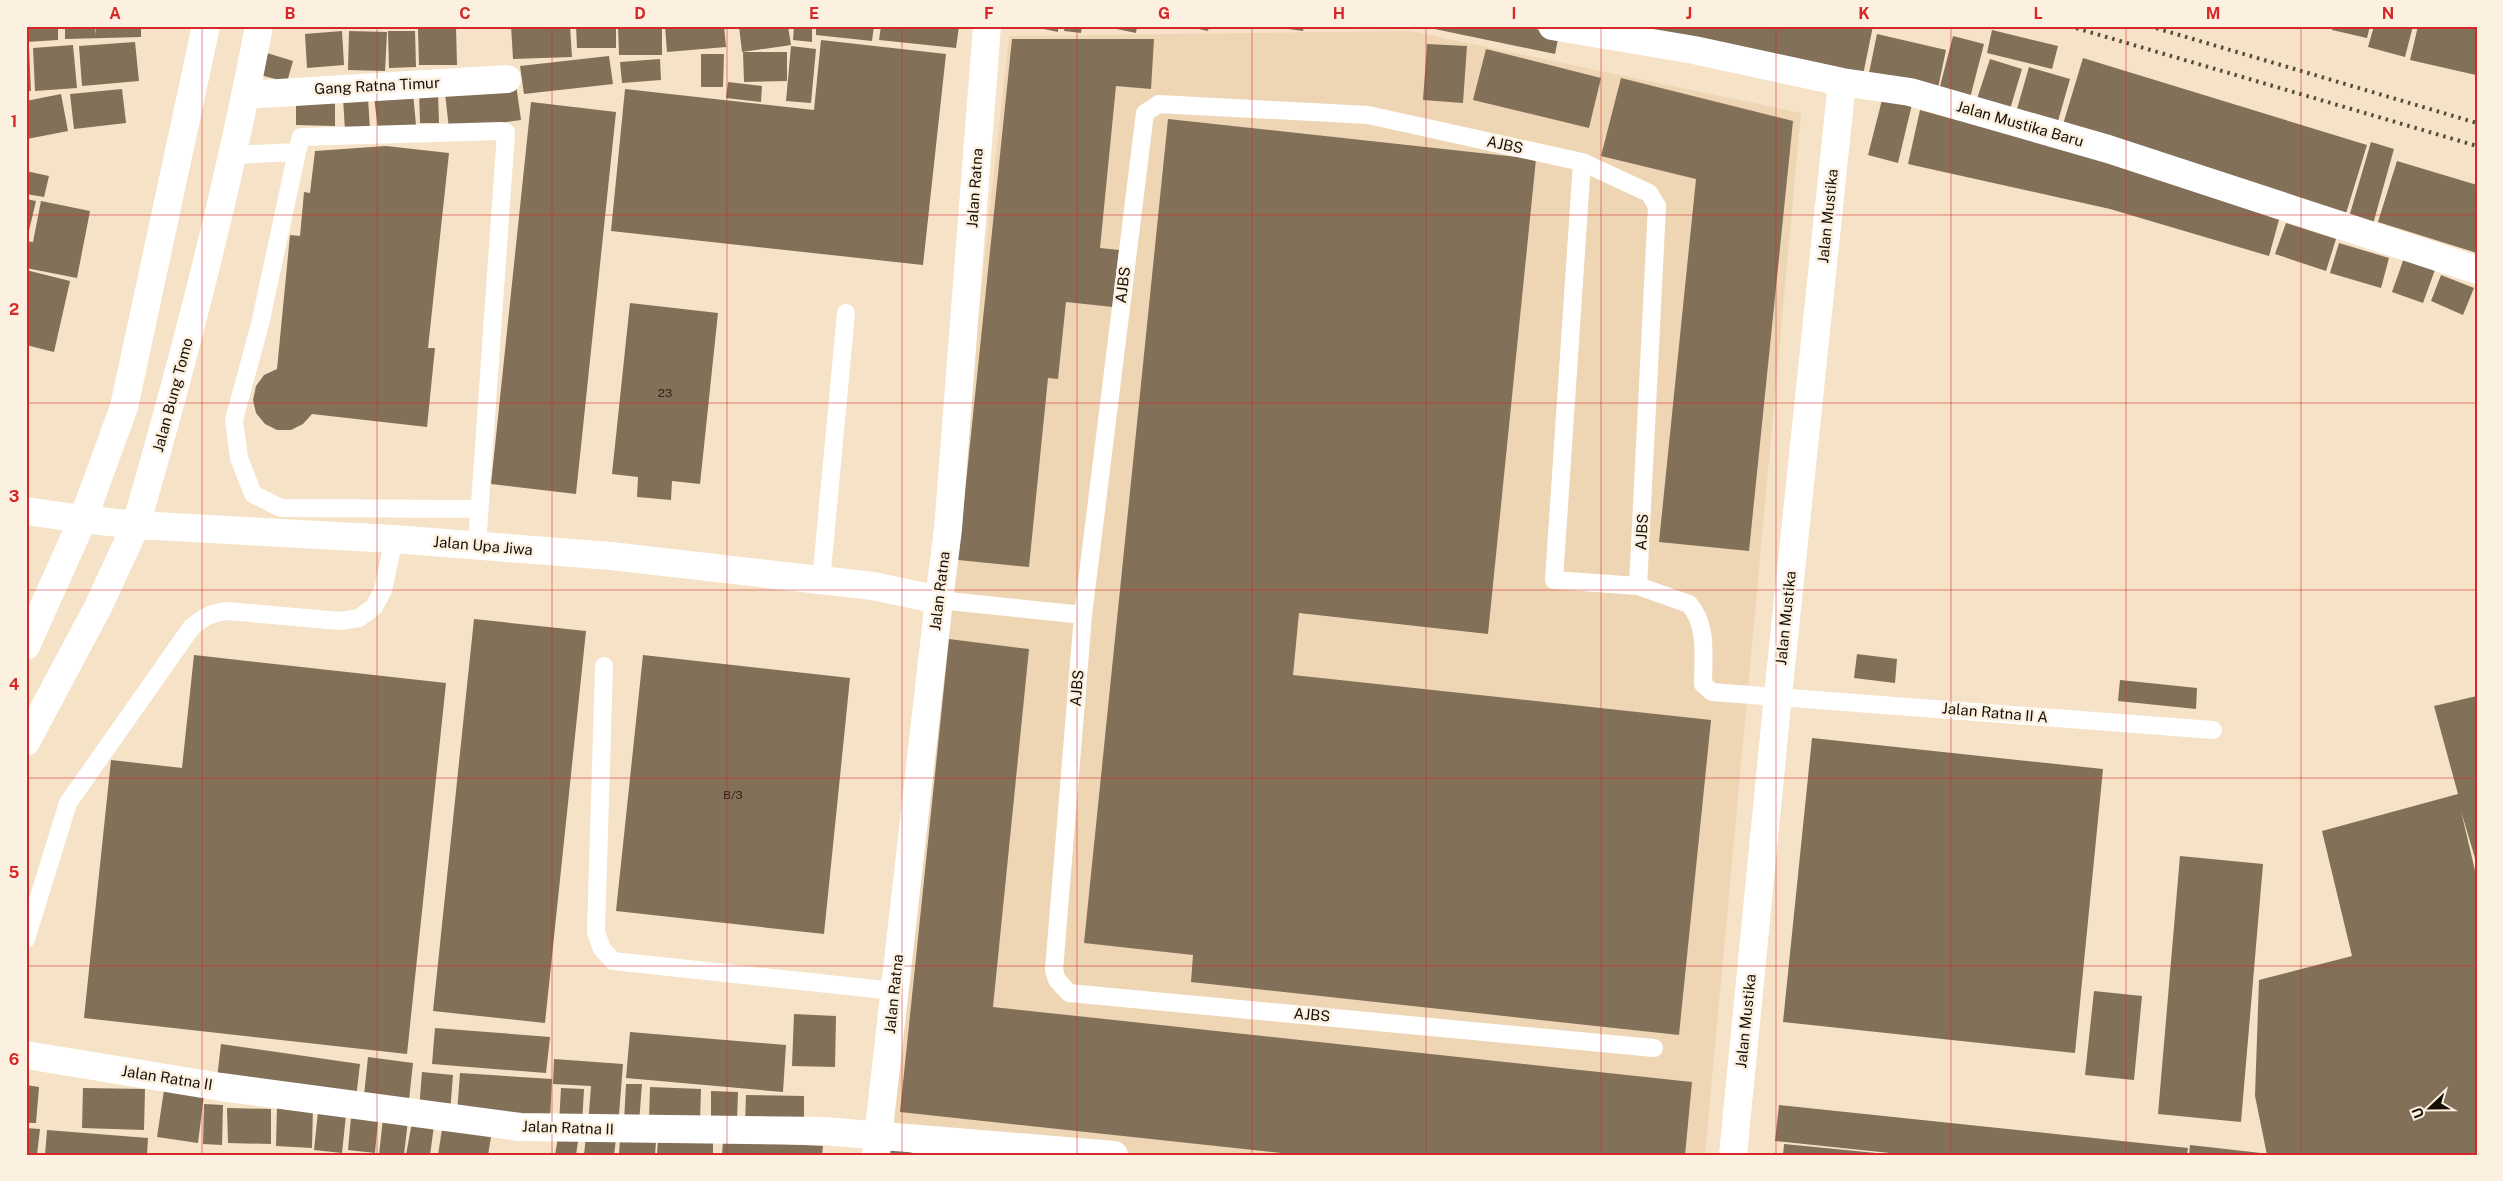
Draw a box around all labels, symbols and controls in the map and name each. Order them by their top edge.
text: A [109,4,121,23]
text: B [285,4,296,23]
text: C [459,4,471,23]
text: D [634,4,646,23]
text: E [809,4,819,23]
text: F [984,4,994,23]
text: G [1158,4,1170,23]
text: H [1333,4,1345,23]
text: I [1512,4,1516,23]
text: J [1686,4,1692,23]
text: K [1858,4,1870,23]
text: L [2033,4,2043,23]
text: M [2206,4,2220,23]
text: N [2382,4,2394,23]
street label: Gang Ratna Timur [314,74,440,97]
street label: Jalan Mustika Baru [1955,97,2086,150]
text: 1 [11,112,17,131]
street label: AJBS [1485,132,1525,157]
street label: Jalan Ratna [963,148,986,228]
street label: Jalan Mustika [1814,168,1841,264]
street label: AJBS [1112,266,1133,304]
text: 2 [9,300,19,319]
street label: Jalan Bung Tomo [149,336,196,454]
house number: 23 [658,386,672,400]
text: 3 [9,487,19,506]
street label: AJBS [1632,513,1651,551]
street label: Jalan Upa Jiwa [433,533,534,558]
street label: Jalan Ratna [926,550,953,632]
street label: Jalan Mustika [1772,570,1799,666]
street label: AJBS [1066,669,1087,707]
text: 4 [9,675,20,694]
street label: Jalan Ratna II A [1941,699,2049,726]
house number: B/3 [723,788,743,802]
text: 5 [9,863,20,882]
street label: Jalan Ratna [881,953,906,1035]
street label: Jalan Mustika [1732,973,1759,1069]
street label: AJBS [1293,1004,1331,1025]
text: 6 [9,1050,19,1069]
street label: Jalan Ratna II [120,1062,214,1093]
north arrow [2406,1084,2456,1134]
text: U [2409,1105,2427,1121]
street label: Jalan Ratna II [522,1117,614,1138]

